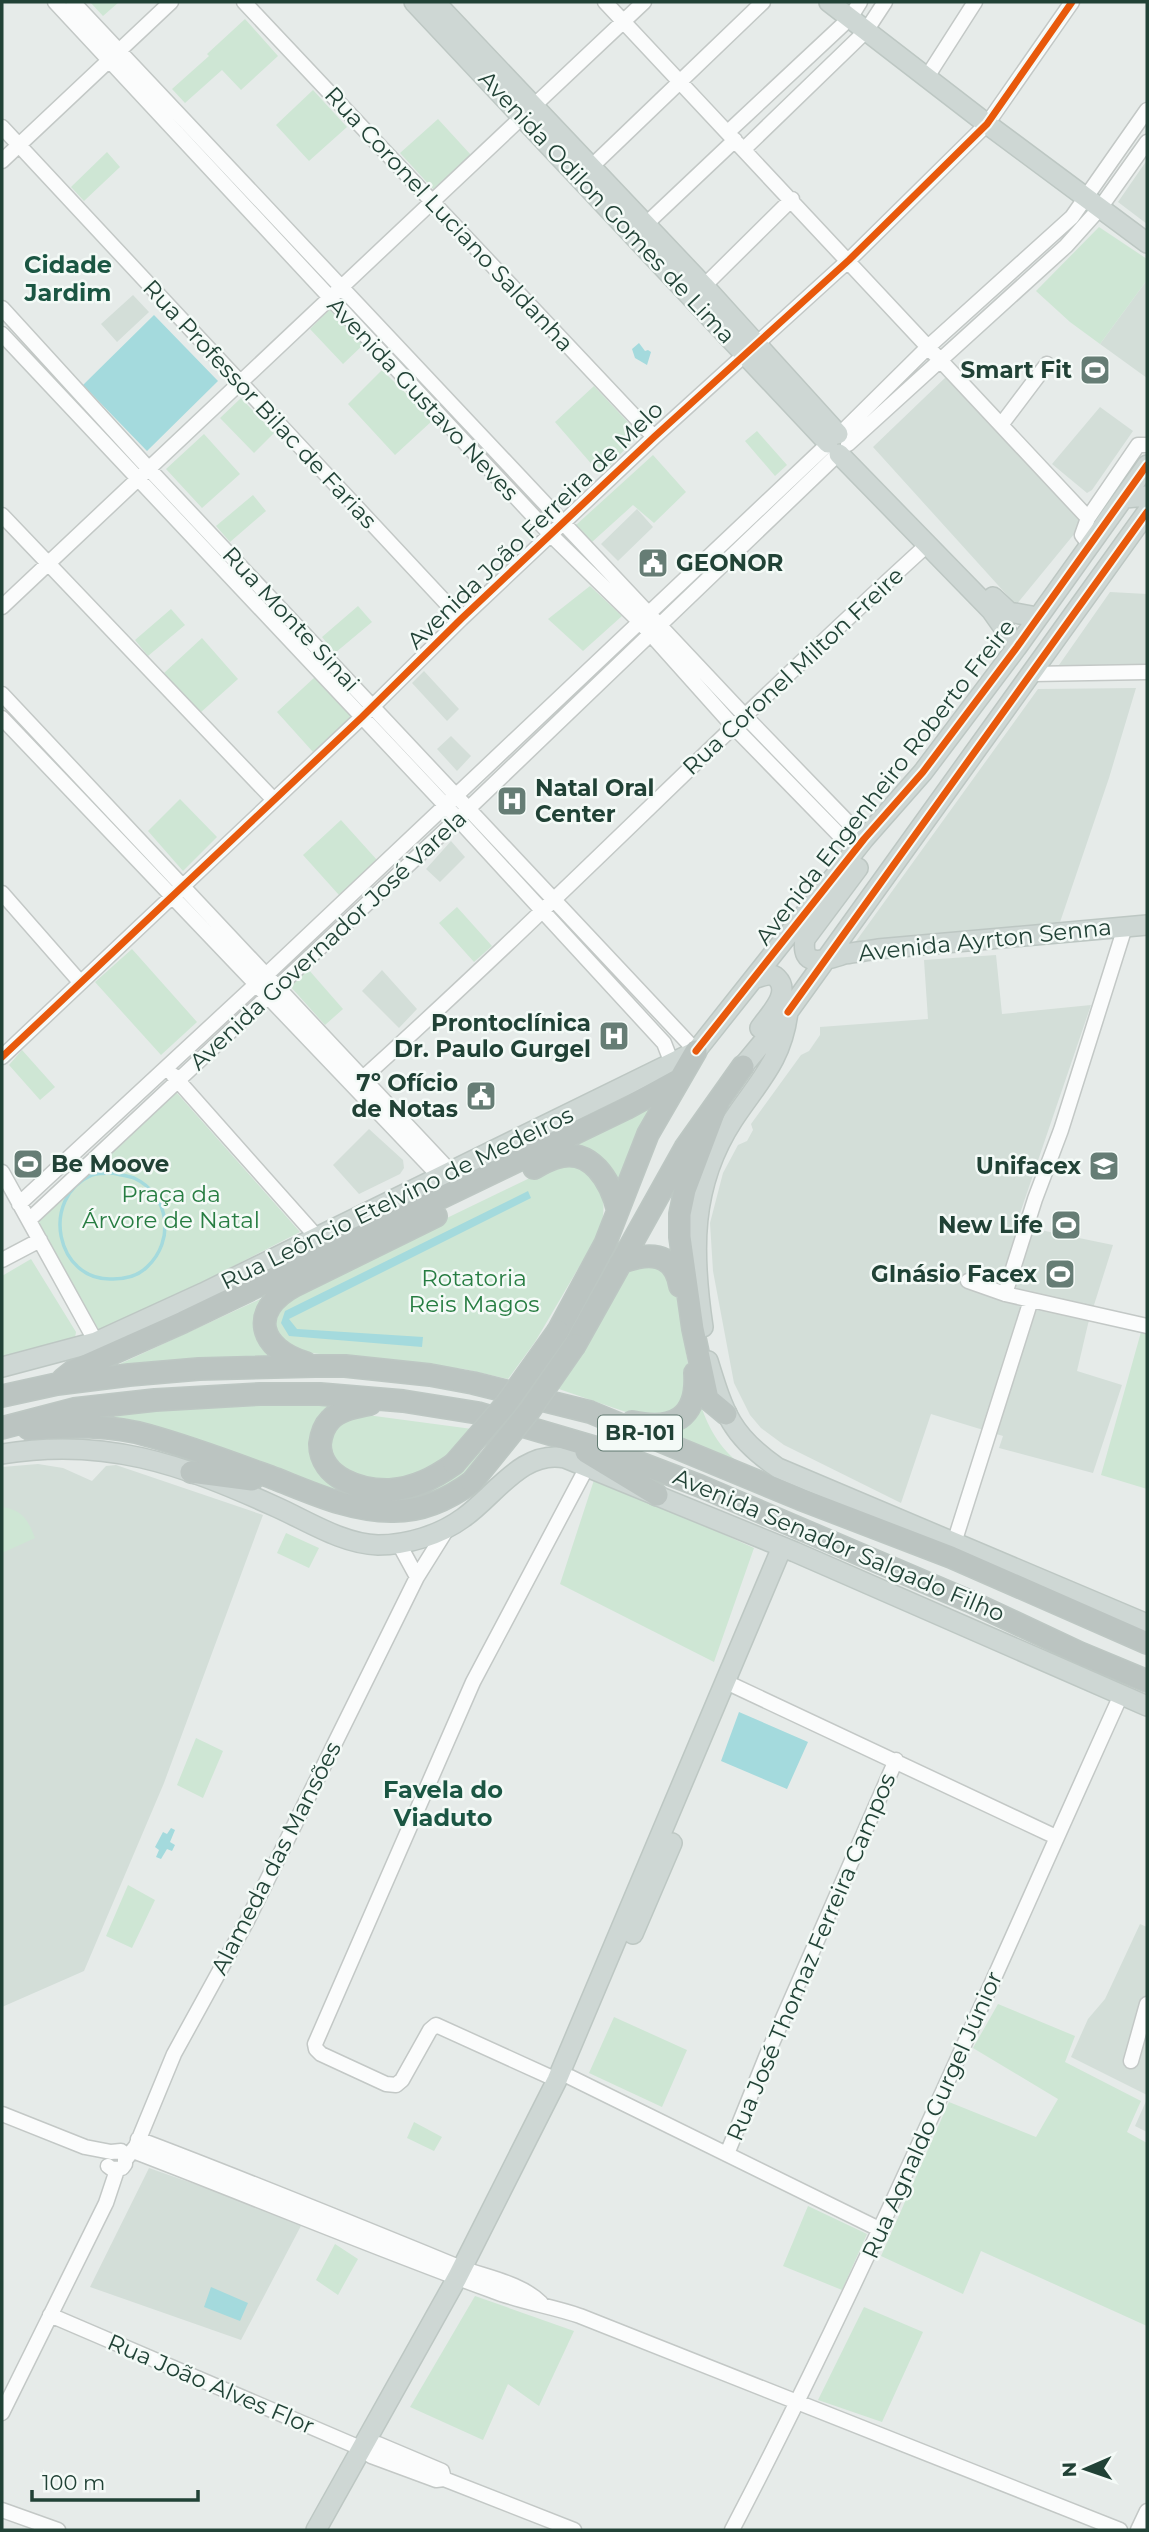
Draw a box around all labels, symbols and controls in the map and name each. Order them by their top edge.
street label: Avenida Odilon Gomes de Lima [473,65,741,349]
street label: Rua Coronel Luciano Saldanha [319,81,579,357]
district label: Cidade Jardim [24,250,112,307]
street label: Rua Professor Bilac de Farias [137,274,383,534]
street label: Avenida Gustavo Neves [321,292,525,506]
sports icon: Smart Fit [1078,353,1112,387]
place label: Smart Fit [961,356,1072,384]
street label: Avenida João Ferreira de Melo [401,395,669,655]
street label: Rua Monte Sinai [217,541,365,697]
public building icon: GEONOR [636,546,670,580]
place label: GEONOR [676,549,784,577]
street label: Rua Coronel Milton Freire [677,561,909,781]
street label: Avenida Engenheiro Roberto Freire [749,614,1021,950]
place label: Natal Oral Center [535,774,655,828]
hospital icon: Natal Oral Center [495,784,529,818]
street label: Avenida Governador José Varela [184,804,472,1076]
street label: Avenida Ayrton Senna [857,913,1113,967]
place label: Prontoclínica Dr. Paulo Gurgel [394,1009,591,1063]
hospital icon: Prontoclínica Dr. Paulo Gurgel [597,1019,631,1053]
place label: 7º Ofício de Notas [351,1069,458,1123]
public building icon: 7º Ofício de Notas [464,1079,498,1113]
street label: Rua Leôncio Etelvino de Medeiros [216,1100,578,1296]
sports icon: Be Moove [11,1147,45,1181]
school or university icon: Unifacex [1087,1149,1121,1183]
place label: Be Moove [51,1150,169,1178]
place label: Unifacex [976,1152,1081,1180]
park label: Praça da Árvore de Natal [82,1180,260,1234]
sports icon: New Life [1049,1208,1083,1242]
place label: New Life [938,1211,1043,1239]
sports icon: GInásio Facex [1043,1257,1077,1291]
place label: GInásio Facex [871,1260,1037,1288]
park label: Rotatoria Reis Magos [409,1264,539,1318]
road number: BR-101 [598,1416,682,1450]
street label: Avenida Senador Salgado Filho [669,1462,1009,1628]
street label: Alameda das Mansões [205,1737,347,1979]
street label: Rua José Thomaz Ferreira Campos [721,1769,901,2145]
district label: Favela do Viaduto [383,1775,503,1832]
street label: Rua Agnaldo Gurgel Júnior [856,1967,1008,2263]
street label: Rua João Alves Flor [103,2328,319,2440]
north arrow [1051,2434,1121,2504]
scale bar [32,2458,198,2502]
text: N [1058,2461,1081,2478]
text: 100 m [42,2470,105,2495]

